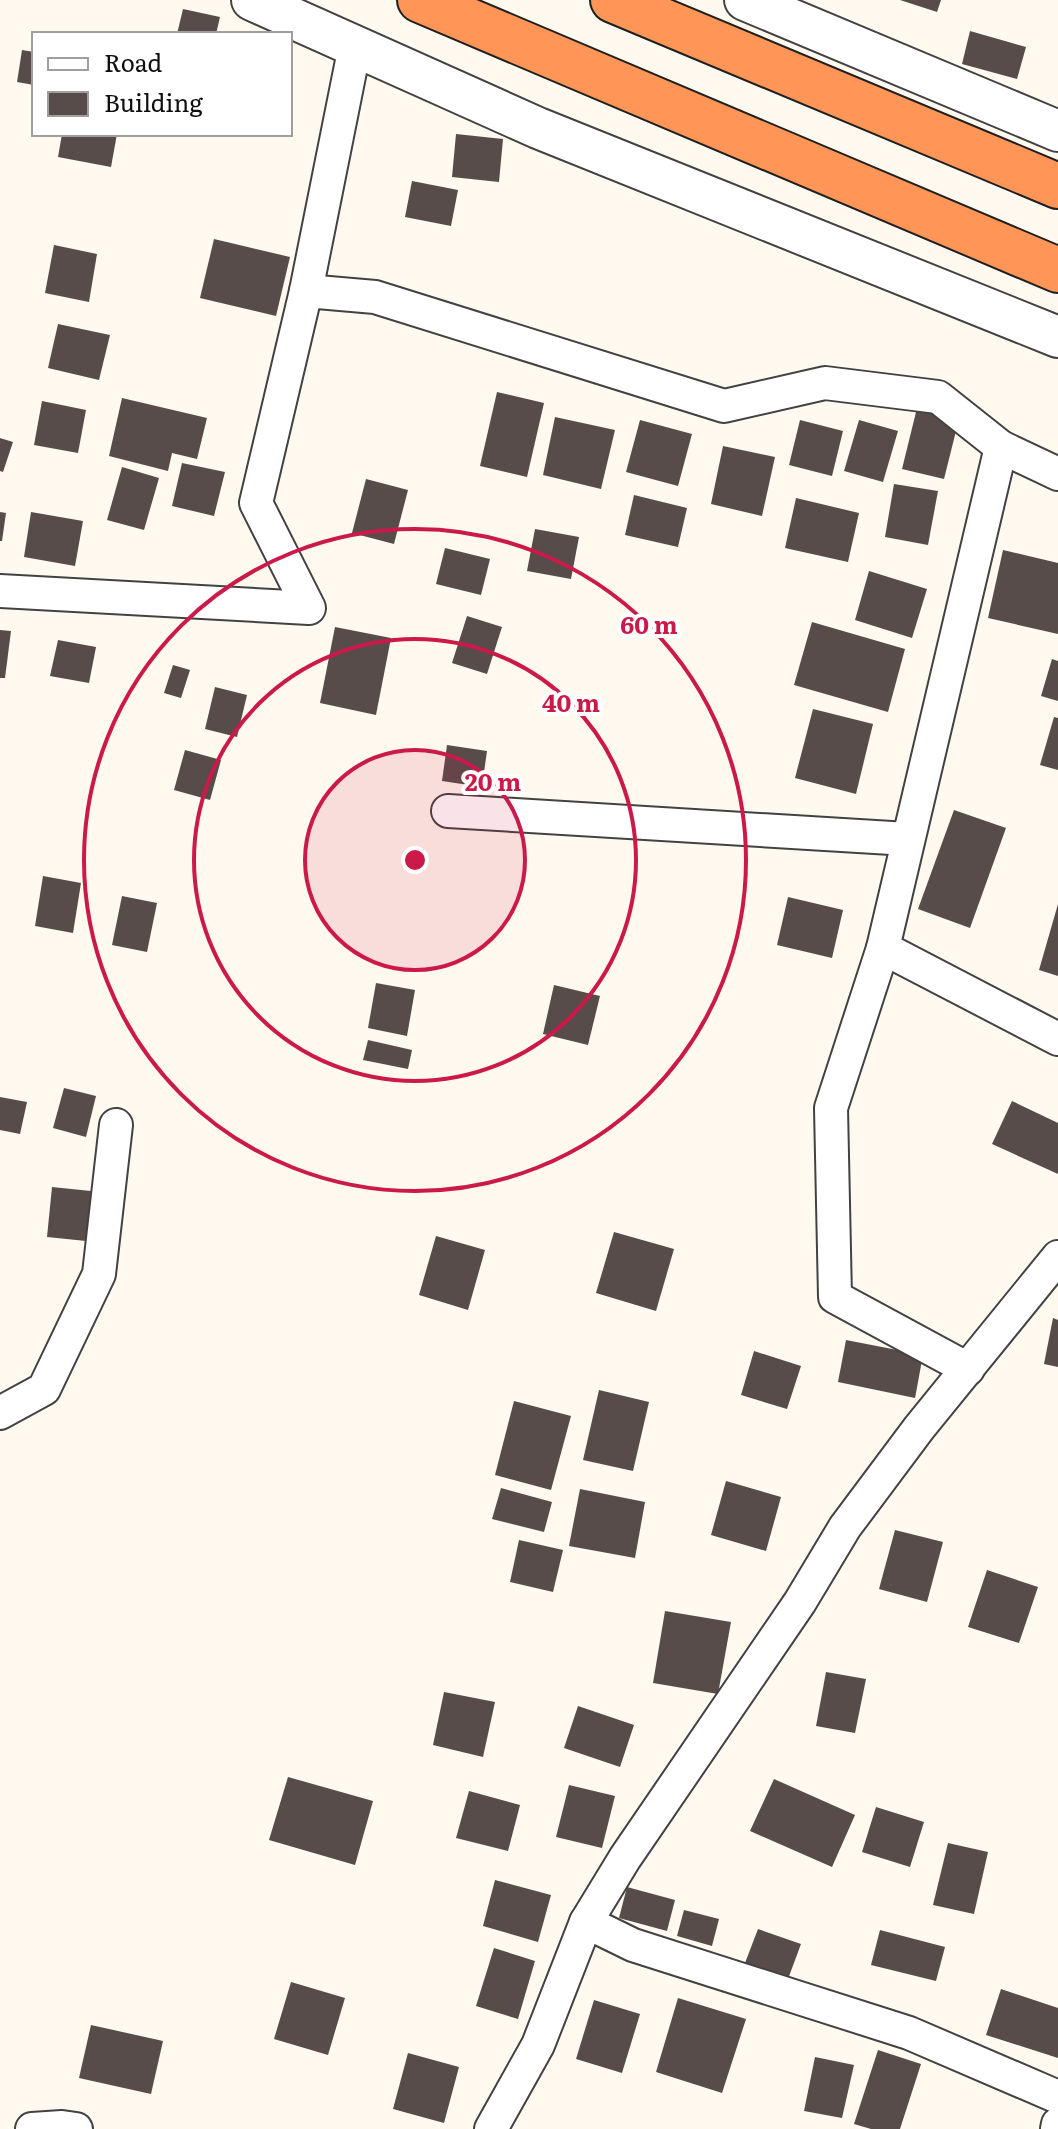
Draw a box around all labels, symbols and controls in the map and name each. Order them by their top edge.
legend [32,32,292,136]
text: Road [104,44,163,79]
text: Building [104,84,203,119]
text: 60 m [620,606,678,641]
text: 40 m [542,684,600,719]
text: 20 m [465,763,521,798]
centre of rings [401,846,429,874]

